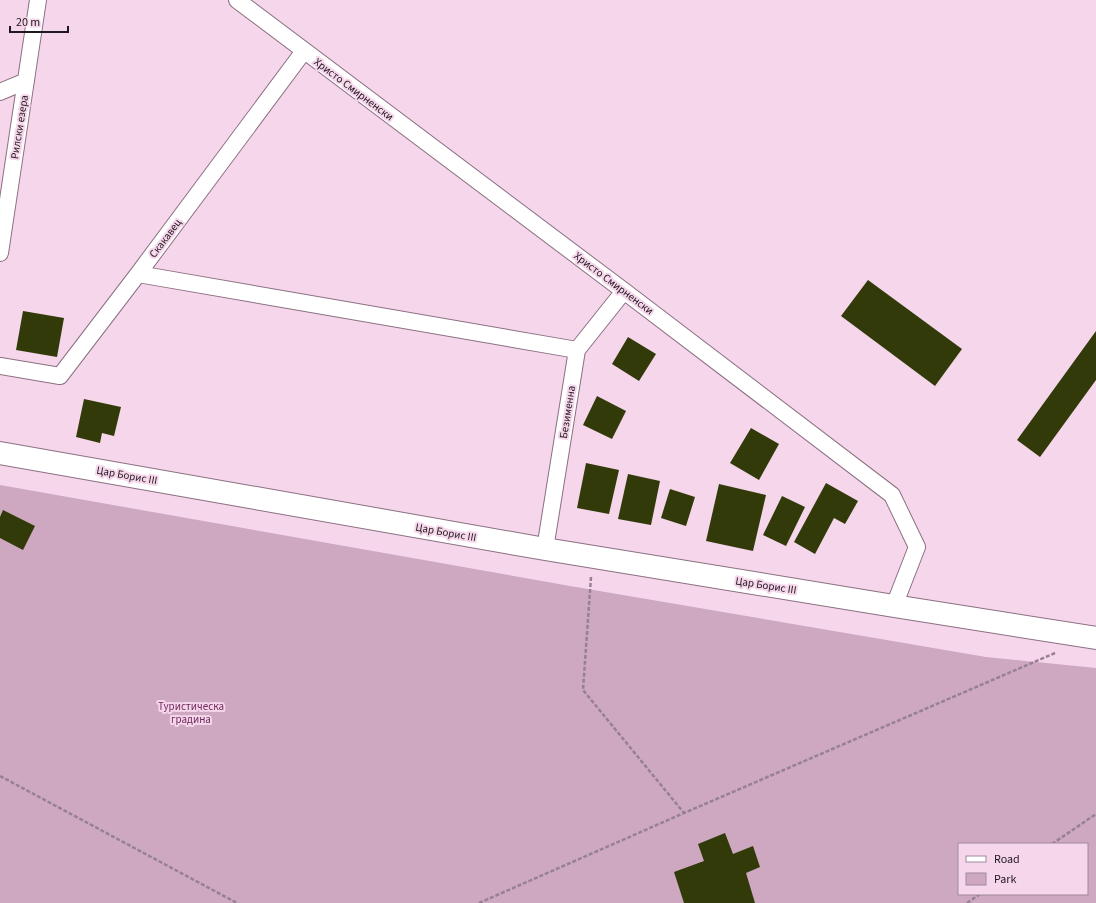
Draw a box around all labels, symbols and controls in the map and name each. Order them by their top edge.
scale bar [10,8,68,34]
text: 20 m [16,14,40,31]
street label: Христо Смирненски [311,55,397,124]
street label: Рилски езера [7,94,32,160]
street label: Скакавец [146,216,185,261]
street label: Христо Смирненски [571,249,657,318]
street label: Безименна [556,385,579,440]
street label: Цар Борис III [95,463,159,488]
street label: Цар Борис III [414,520,478,545]
street label: Цар Борис III [734,573,797,598]
park label: Туристическа градина [158,699,224,727]
legend [958,843,1088,895]
text: Road [994,851,1020,868]
text: Park [994,871,1016,888]

